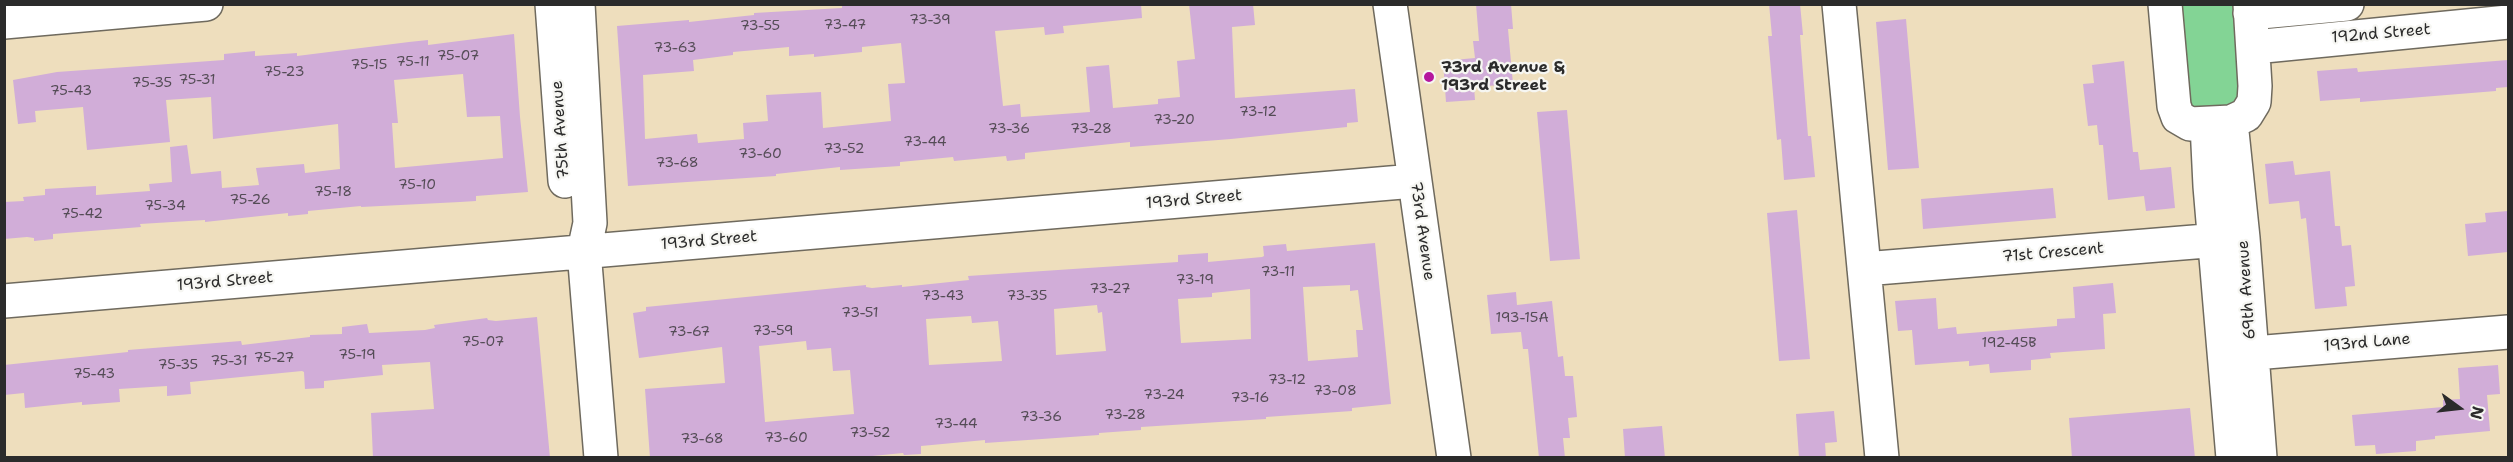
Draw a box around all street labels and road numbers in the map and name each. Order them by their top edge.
street label: 192nd Street [2331,20,2431,48]
street label: 75th Avenue [548,80,574,180]
street label: 73rd Avenue [1406,180,1438,282]
street label: 193rd Street [1145,186,1243,214]
street label: 193rd Street [660,227,758,255]
street label: 71st Crescent [2001,239,2105,267]
street label: 69th Avenue [2234,240,2260,340]
street label: 193rd Street [176,268,274,296]
street label: 193rd Lane [2323,330,2411,356]

